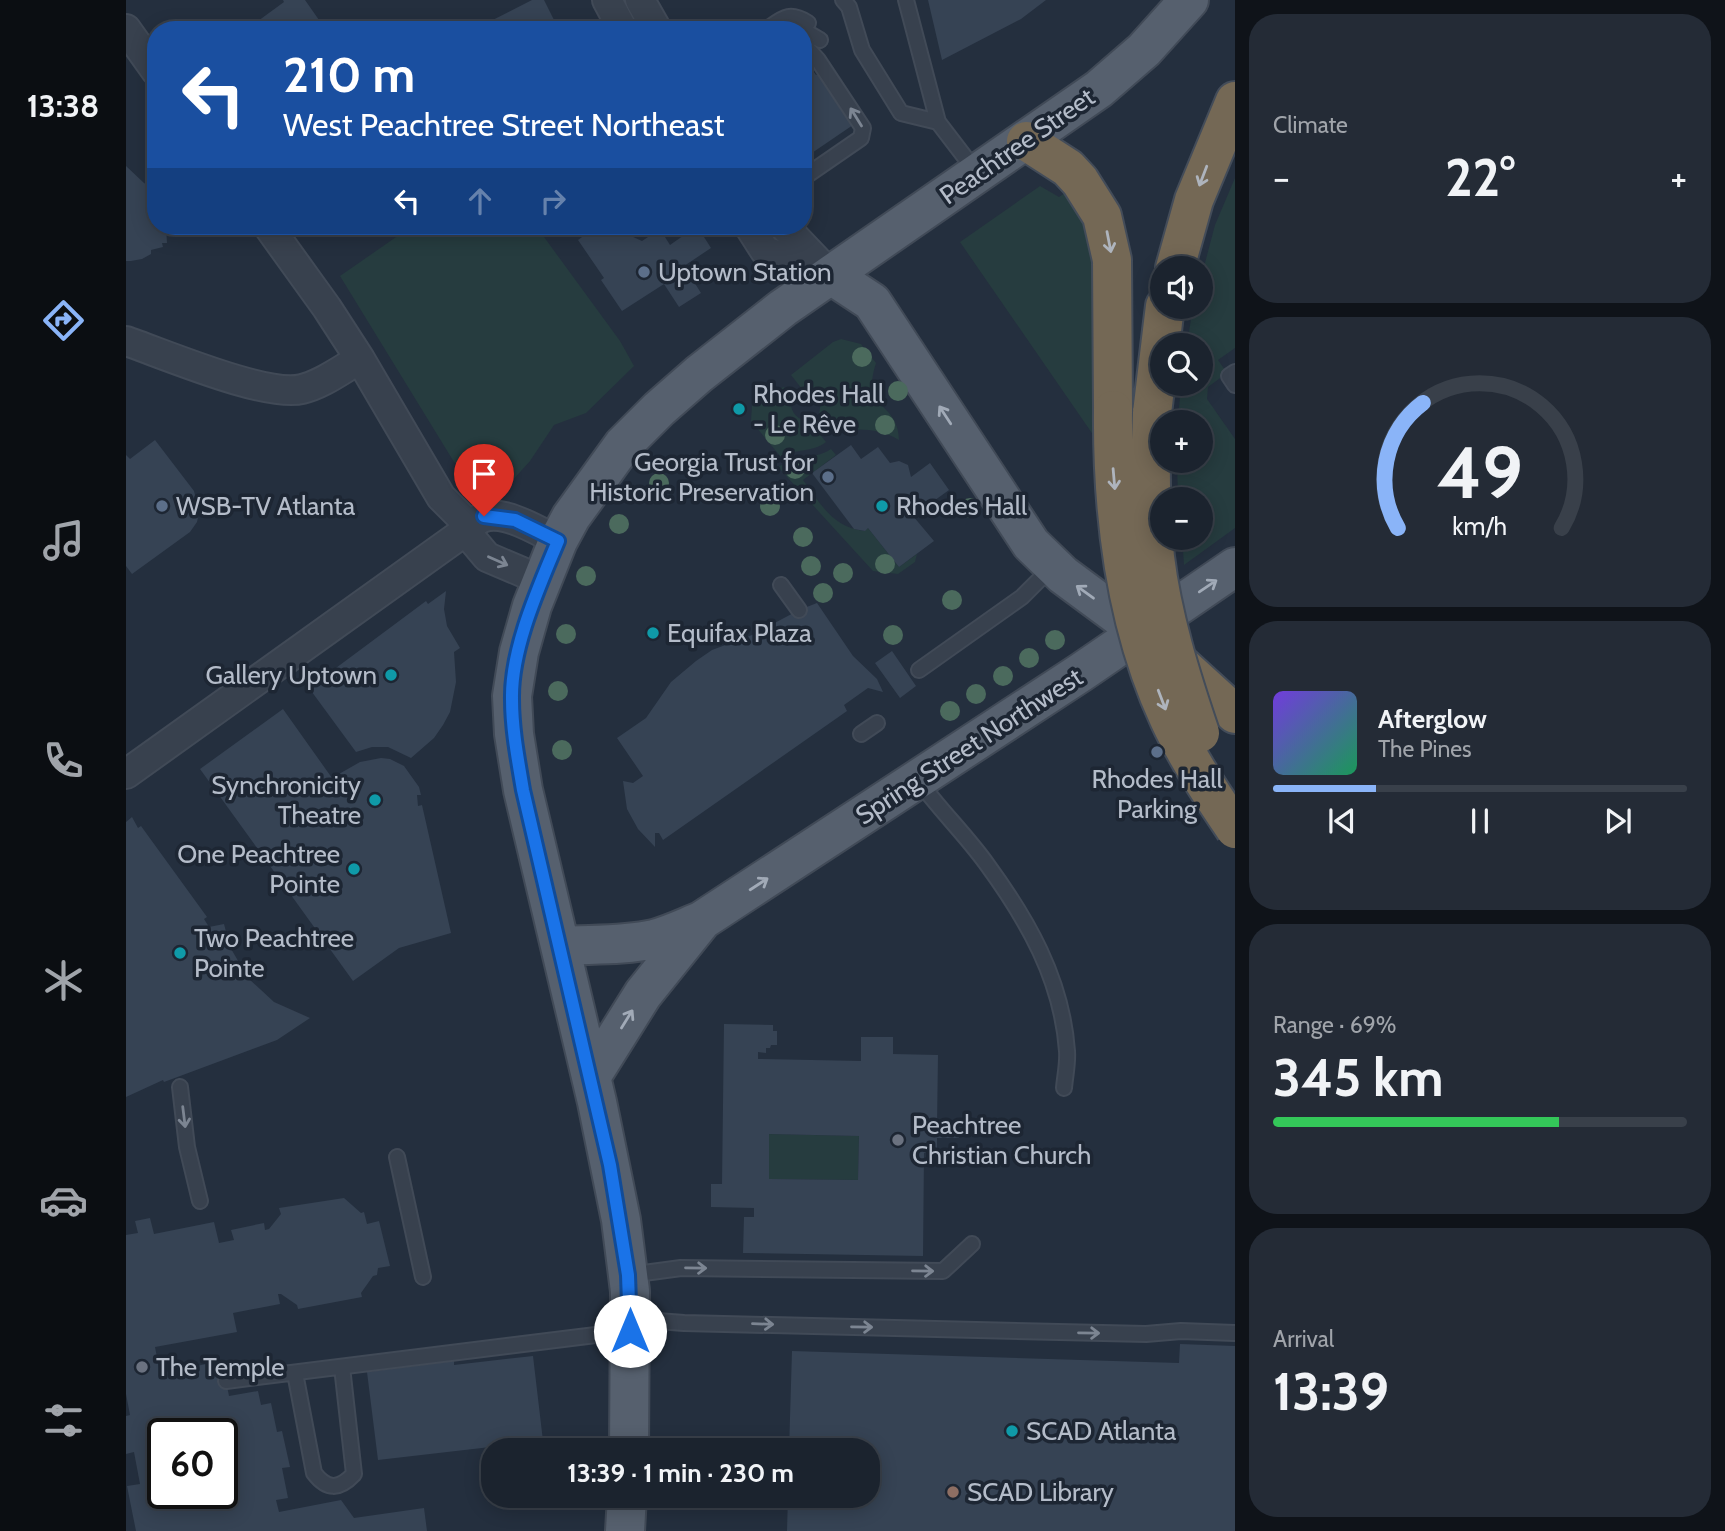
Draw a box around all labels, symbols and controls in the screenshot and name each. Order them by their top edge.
text: 210 m [283,45,415,104]
icon: left [168,49,259,140]
street label: Peachtree Street [933,81,1101,211]
text: 13:38 [27,86,99,125]
text: West Peachtree Street Northeast [283,105,724,144]
one-way arrow [849,108,863,128]
text: Climate [1273,111,1348,139]
text: 22° [1445,146,1515,209]
text: − [1273,154,1290,201]
text: + [1670,154,1687,201]
one-way arrow [1196,165,1209,186]
icon: left [388,182,426,220]
icon: ahead [461,182,499,220]
icon: right [534,182,572,220]
one-way arrow [1102,230,1116,253]
place label: Uptown Station [658,256,832,288]
map controls [1150,256,1213,550]
button: sound [1150,256,1213,319]
marker: Uptown Station [636,264,652,280]
icon: directions [39,296,88,345]
button: search [1150,333,1213,396]
place label: Rhodes Hall - Le Rêve [753,378,884,440]
marker: Rhodes Hall - Le Rêve [731,401,747,417]
one-way arrow [937,406,951,426]
button: + [1150,410,1213,473]
text: 49 [1437,429,1523,517]
pin [454,444,514,516]
place label: Georgia Trust for Historic Preservation [589,446,815,508]
icon: arrive [465,455,503,493]
one-way arrow [1108,467,1121,489]
marker: Georgia Trust for Historic Preservation [820,469,836,485]
button: − [1150,487,1213,550]
place label: WSB-TV Atlanta [176,490,356,522]
place label: Rhodes Hall [896,490,1027,522]
marker: WSB-TV Atlanta [154,498,170,514]
marker: Rhodes Hall [874,498,890,514]
text: km/h [1453,511,1507,541]
icon: music [39,516,88,565]
one-way arrow [487,555,508,568]
one-way arrow [1198,579,1217,593]
one-way arrow [1076,585,1095,599]
place label: Equifax Plaza [667,617,812,649]
marker: Equifax Plaza [645,625,661,641]
place label: Gallery Uptown [205,659,377,691]
street label: Spring Street Northwest [850,661,1089,831]
marker: Gallery Uptown [383,667,399,683]
one-way arrow [1156,689,1169,711]
text: Afterglow [1378,703,1487,735]
text: The Pines [1378,735,1472,763]
icon: phone [39,736,88,785]
marker: Rhodes Hall Parking [1149,744,1165,760]
place label: Rhodes Hall Parking [1091,763,1223,825]
place label: Synchronicity Theatre [211,769,361,831]
marker: Synchronicity Theatre [367,792,383,808]
icon: previous [1323,802,1361,840]
icon: pause [1461,802,1499,840]
icon: next [1599,802,1637,840]
place label: One Peachtree Pointe [177,838,340,900]
marker: One Peachtree Pointe [346,861,362,877]
one-way arrow [748,876,768,890]
place label: Two Peachtree Pointe [194,922,354,984]
marker: Two Peachtree Pointe [172,945,188,961]
icon: climate [39,956,88,1005]
one-way arrow [620,1010,635,1029]
text: Range · 69% [1273,1011,1397,1039]
text: 345 km [1273,1046,1443,1109]
one-way arrow [177,1105,190,1128]
place label: Peachtree Christian Church [912,1109,1091,1171]
marker: Peachtree Christian Church [890,1132,906,1148]
icon: car [39,1176,88,1225]
one-way arrow [684,1262,707,1275]
one-way arrow [911,1264,934,1278]
position arrow [593,1294,667,1368]
one-way arrow [752,1318,775,1331]
one-way arrow [850,1321,873,1334]
text: Arrival [1273,1325,1334,1353]
one-way arrow [1078,1326,1101,1340]
place label: The Temple [156,1351,285,1383]
marker: The Temple [134,1359,150,1375]
text: 13:39 [1273,1360,1389,1423]
icon: filters [39,1396,88,1445]
place label: SCAD Atlanta [1026,1415,1177,1447]
speed limit sign: 60 [147,1418,238,1509]
marker: SCAD Atlanta [1004,1423,1020,1439]
text: 13:39 · 1 min · 230 m [567,1457,794,1489]
place label: SCAD Library [967,1476,1114,1508]
marker: SCAD Library [945,1484,961,1500]

